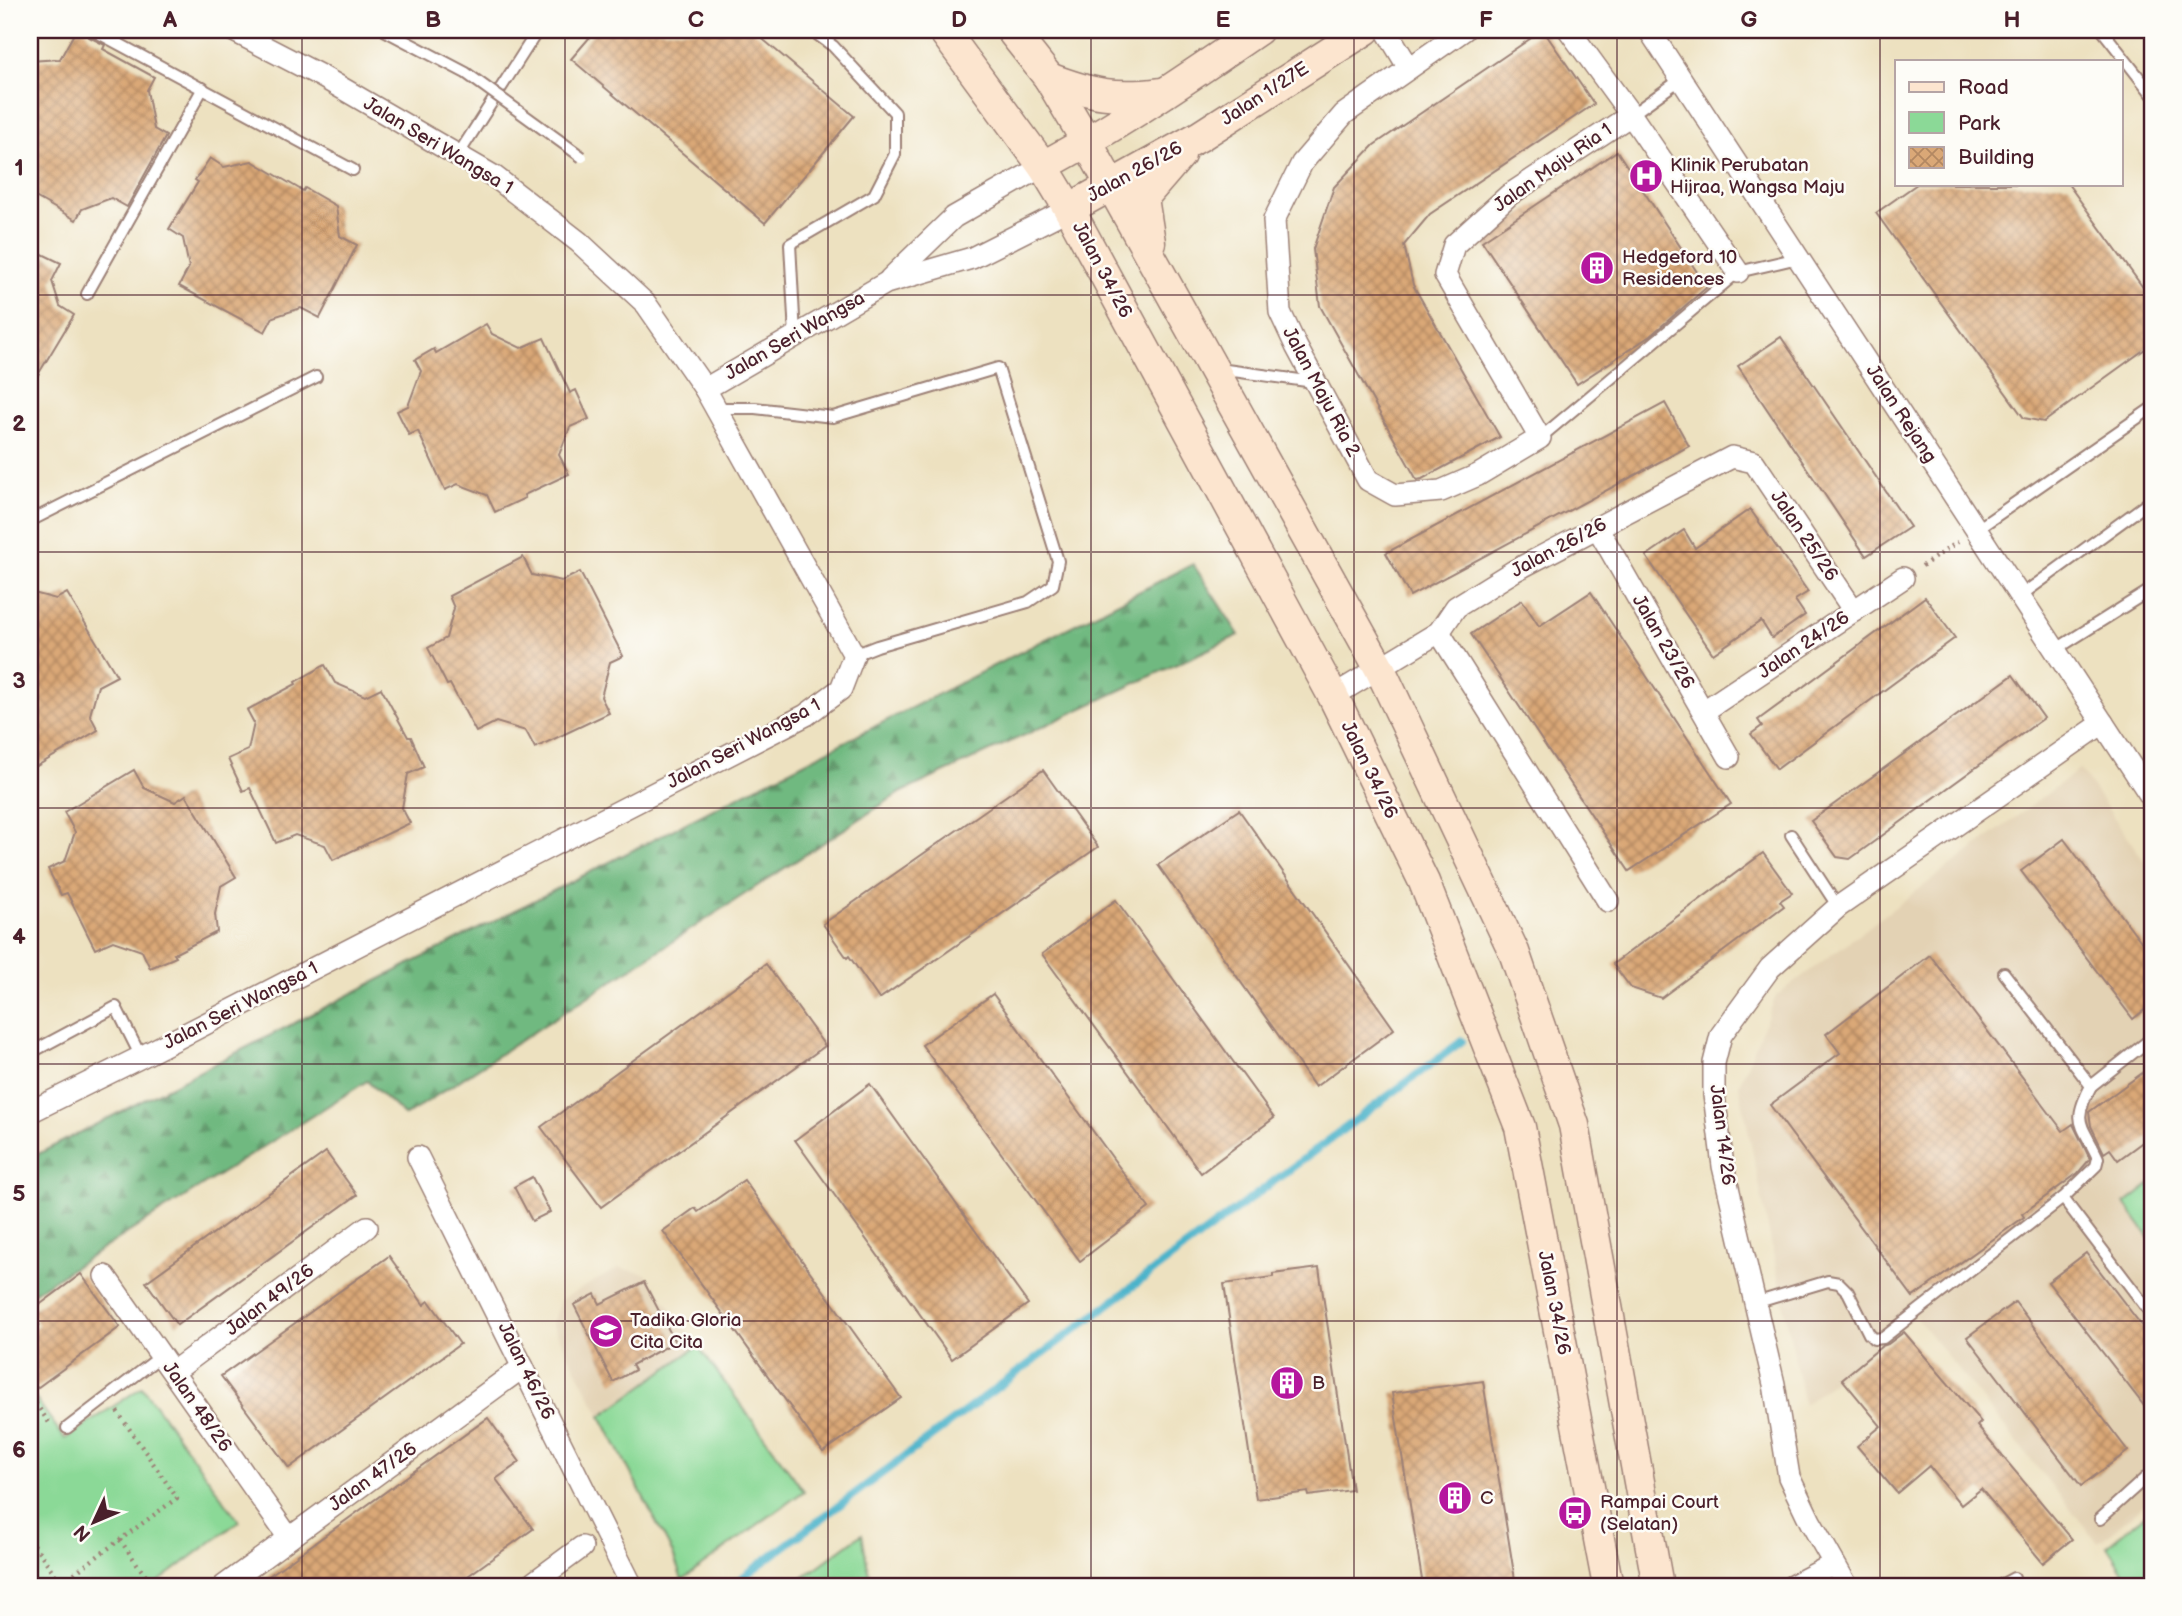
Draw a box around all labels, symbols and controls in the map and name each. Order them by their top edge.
text: A [162,6,178,34]
text: B [425,6,441,34]
text: C [688,6,704,34]
text: D [951,6,967,34]
text: E [1216,6,1231,34]
text: F [1479,6,1493,34]
text: G [1741,6,1758,34]
text: H [2003,6,2021,34]
street label: Jalan 1/27E [1217,57,1313,131]
legend [1895,60,2122,186]
text: Road [1958,75,2009,100]
street label: Jalan Seri Wangsa 1 [359,92,517,200]
text: Park [1958,111,2001,136]
street label: Jalan Maju Ria 1 [1489,119,1617,217]
street label: Jalan 26/26 [1083,136,1187,208]
text: Building [1958,145,2034,170]
text: 1 [14,154,24,182]
place label: Klinik Perubatan Hijraa, Wangsa Maju [1670,154,1845,199]
hospital icon: Klinik Perubatan Hijraa, Wangsa Maju [1627,157,1665,195]
street label: Jalan 34/26 [1067,218,1137,322]
place label: Hedgeford 10 Residences [1622,246,1737,291]
building icon: Hedgeford 10 Residences [1578,249,1616,287]
street label: Jalan Seri Wangsa [721,287,869,385]
street label: Jalan Maju Ria 2 [1277,323,1365,461]
street label: Jalan Rejang [1861,360,1941,468]
text: 2 [12,410,26,438]
street label: Jalan 25/26 [1765,486,1843,586]
street label: Jalan 26/26 [1507,513,1611,583]
street label: Jalan 23/26 [1627,591,1699,693]
street label: Jalan 24/26 [1754,606,1854,684]
text: 3 [12,667,26,695]
street label: Jalan Seri Wangsa 1 [663,694,825,794]
street label: Jalan 34/26 [1335,717,1403,823]
text: 4 [12,923,26,951]
street label: Jalan Seri Wangsa 1 [160,957,322,1055]
street label: Jalan 14/26 [1704,1083,1740,1187]
text: 5 [12,1180,26,1208]
street label: Jalan 34/26 [1533,1249,1575,1357]
street label: Jalan 49/26 [221,1259,319,1341]
place label: Tadika Gloria Cita Cita [630,1309,742,1354]
school or university icon: Tadika Gloria Cita Cita [587,1312,625,1350]
street label: Jalan 46/26 [493,1318,559,1424]
street label: Jalan 48/26 [157,1357,237,1457]
building icon: B [1268,1364,1306,1402]
place label: B [1312,1372,1325,1395]
text: 6 [12,1436,26,1464]
street label: Jalan 47/26 [324,1437,422,1517]
building icon: C [1436,1479,1474,1517]
north arrow [60,1486,130,1556]
place label: C [1480,1487,1494,1510]
place label: Rampai Court (Selatan) [1600,1491,1719,1536]
bus stop icon: Rampai Court (Selatan) [1556,1494,1594,1532]
text: N [70,1520,96,1546]

